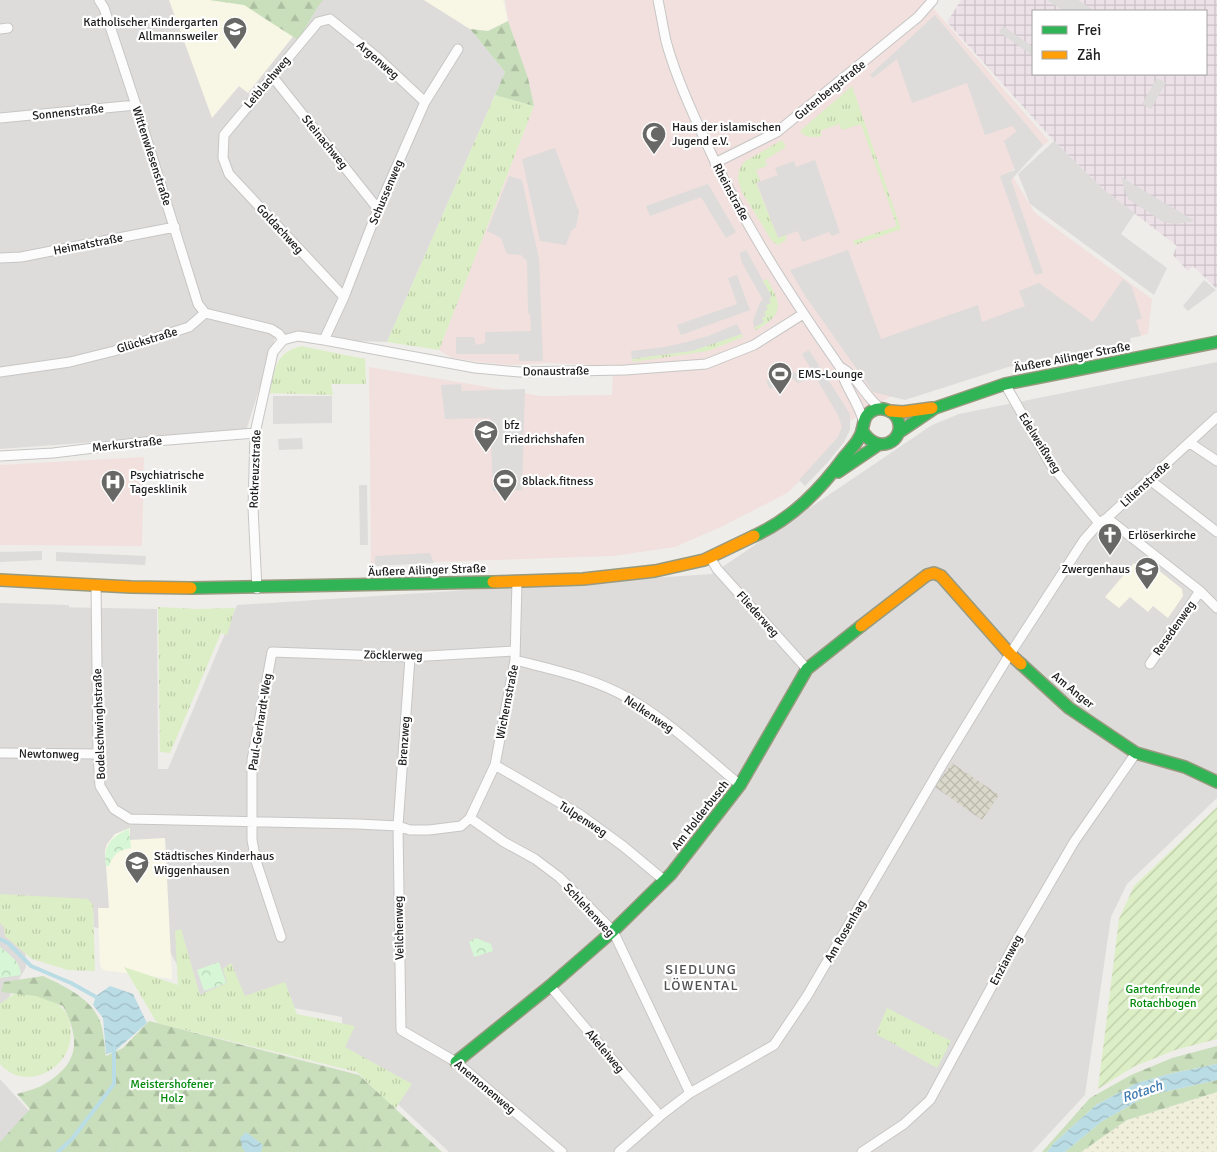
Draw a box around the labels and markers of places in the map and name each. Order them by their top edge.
place label: Katholischer Kindergarten Allmannsweiler [83,15,219,44]
school or university icon: Katholischer Kindergarten Allmannsweiler [222,16,248,50]
place label: Haus der islamischen Jugend e.V. [672,120,781,149]
mosque icon: Haus der islamischen Jugend e.V. [641,121,667,155]
sports icon: EMS-Lounge [767,361,793,395]
place label: EMS-Lounge [798,367,863,382]
place label: bfz Friedrichshafen [504,418,585,447]
school or university icon: bfz Friedrichshafen [473,419,499,453]
place label: Psychiatrische Tagesklinik [130,468,204,497]
sports icon: 8black.fitness [492,468,518,502]
hospital icon: Psychiatrische Tagesklinik [100,469,126,503]
place label: 8black.fitness [522,474,593,489]
church icon: Erlöserkirche [1097,522,1123,556]
place label: Erlöserkirche [1128,528,1196,543]
school or university icon: Zwergenhaus [1134,556,1160,590]
place label: Zwergenhaus [1062,562,1130,577]
place label: Städtisches Kinderhaus Wiggenhausen [154,849,274,878]
school or university icon: Städtisches Kinderhaus Wiggenhausen [124,850,150,884]

